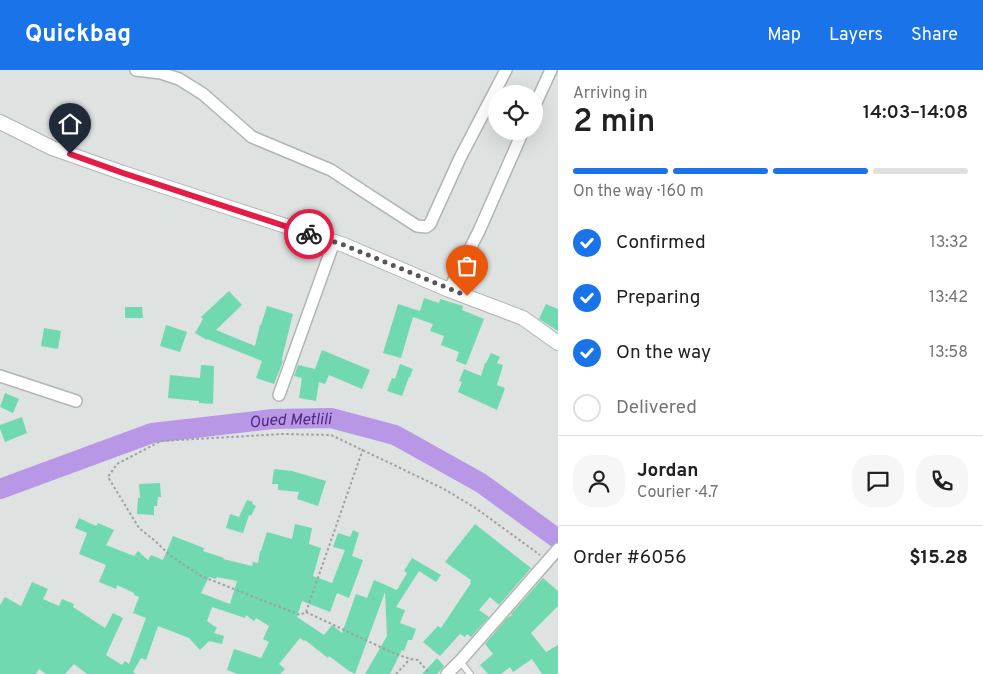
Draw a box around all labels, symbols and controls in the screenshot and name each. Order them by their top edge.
text: Quickbag [25,20,131,50]
text: Map [767,24,801,47]
text: Layers [829,24,883,47]
text: Share [911,24,958,47]
text: Arriving in [573,84,648,104]
map controls [488,85,543,140]
button: locate [488,85,543,140]
text: 14:03–14:08 [863,101,968,125]
pin [49,103,91,154]
text: 2 min [573,103,655,143]
icon: home [56,110,84,138]
text: On the way · 160 m [573,182,704,202]
courier [284,209,334,259]
icon: bike [295,220,323,248]
icon: check [573,229,601,257]
text: Confirmed [616,231,706,255]
text: 13:32 [930,233,968,253]
pin [446,245,488,296]
icon: bag [453,252,481,280]
icon: check [573,284,601,312]
text: Preparing [616,286,700,310]
text: 13:42 [929,288,968,308]
icon: check [573,339,601,367]
text: On the way [616,341,711,365]
text: 13:58 [929,343,968,363]
text: Delivered [616,396,697,420]
water label: Oued Metlili [248,410,333,434]
button: person [573,455,625,507]
button: chat [852,455,904,507]
button: phone [916,455,968,507]
text: Jordan [637,459,699,483]
text: Courier · 4.7 [637,483,718,503]
text: Order #6056 [573,546,686,570]
text: $15.28 [909,546,968,570]

